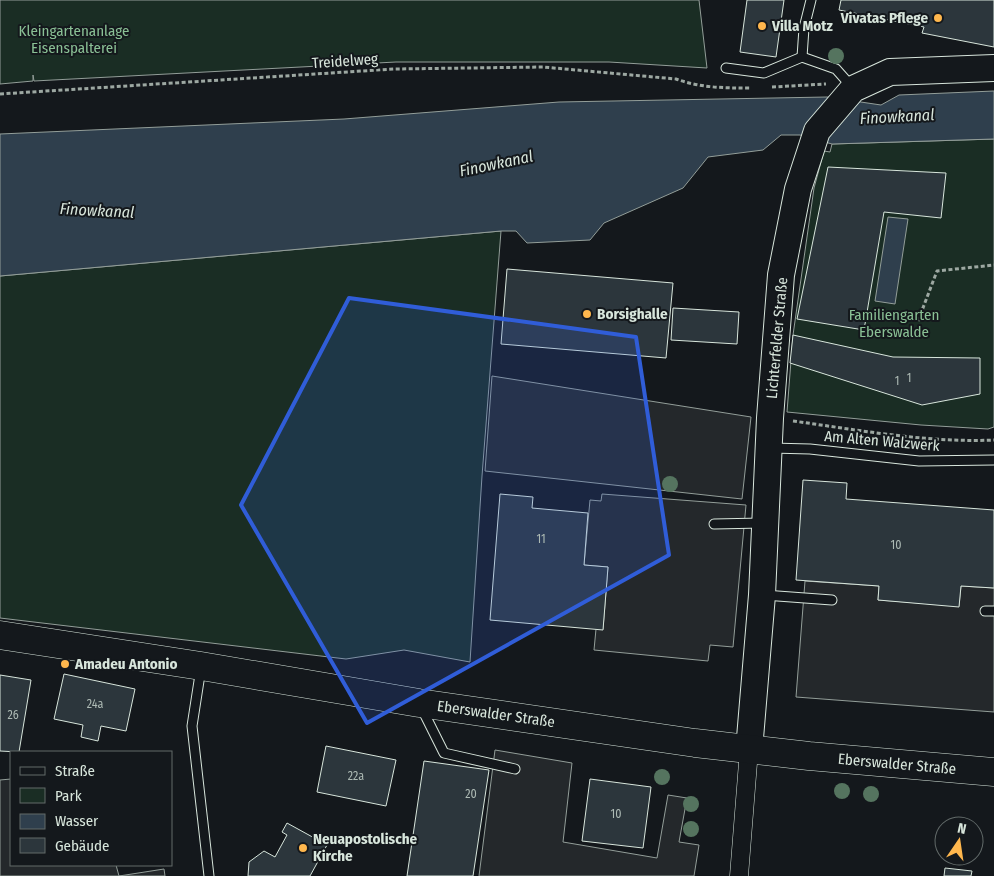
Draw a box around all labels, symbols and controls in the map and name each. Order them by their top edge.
place label: Vivatas Pflege [840,9,928,27]
marker: Vivatas Pflege [932,12,944,24]
place label: Villa Motz [771,17,834,35]
marker: Villa Motz [756,20,768,32]
park label: Kleingartenanlage Eisenspalterei [19,22,129,57]
street label: Treidelweg [311,50,379,72]
water label: Finowkanal [859,105,935,128]
water label: Finowkanal [458,146,535,181]
water label: Finowkanal [59,199,135,222]
street label: Lichterfelder Straße [763,276,791,400]
place label: Borsighalle [597,305,668,323]
park label: Familiengarten Eberswalde [849,306,939,341]
marker: Borsighalle [581,308,593,320]
house number: 1 [907,371,911,385]
house number: 1 [895,374,899,388]
street label: Am Alten Walzwerk [824,427,940,455]
house number: 11 [536,532,546,546]
house number: 10 [891,538,901,552]
place label: Amadeu Antonio [74,655,178,673]
marker: Amadeu Antonio [59,658,71,670]
house number: 24a [87,697,103,711]
street label: Eberswalder Straße [436,697,556,731]
house number: 26 [7,708,19,722]
street label: Eberswalder Straße [837,750,957,778]
legend [10,751,172,866]
text: Straße [55,762,95,780]
house number: 22a [348,769,364,783]
text: Park [55,787,82,805]
house number: 20 [465,787,477,801]
house number: 10 [611,807,621,821]
text: Wasser [55,812,99,830]
north arrow [934,816,984,866]
text: N [956,820,968,838]
place label: Neuapostolische Kirche [313,830,418,865]
text: Gebäude [55,837,110,855]
marker: Neuapostolische Kirche [297,842,309,854]

